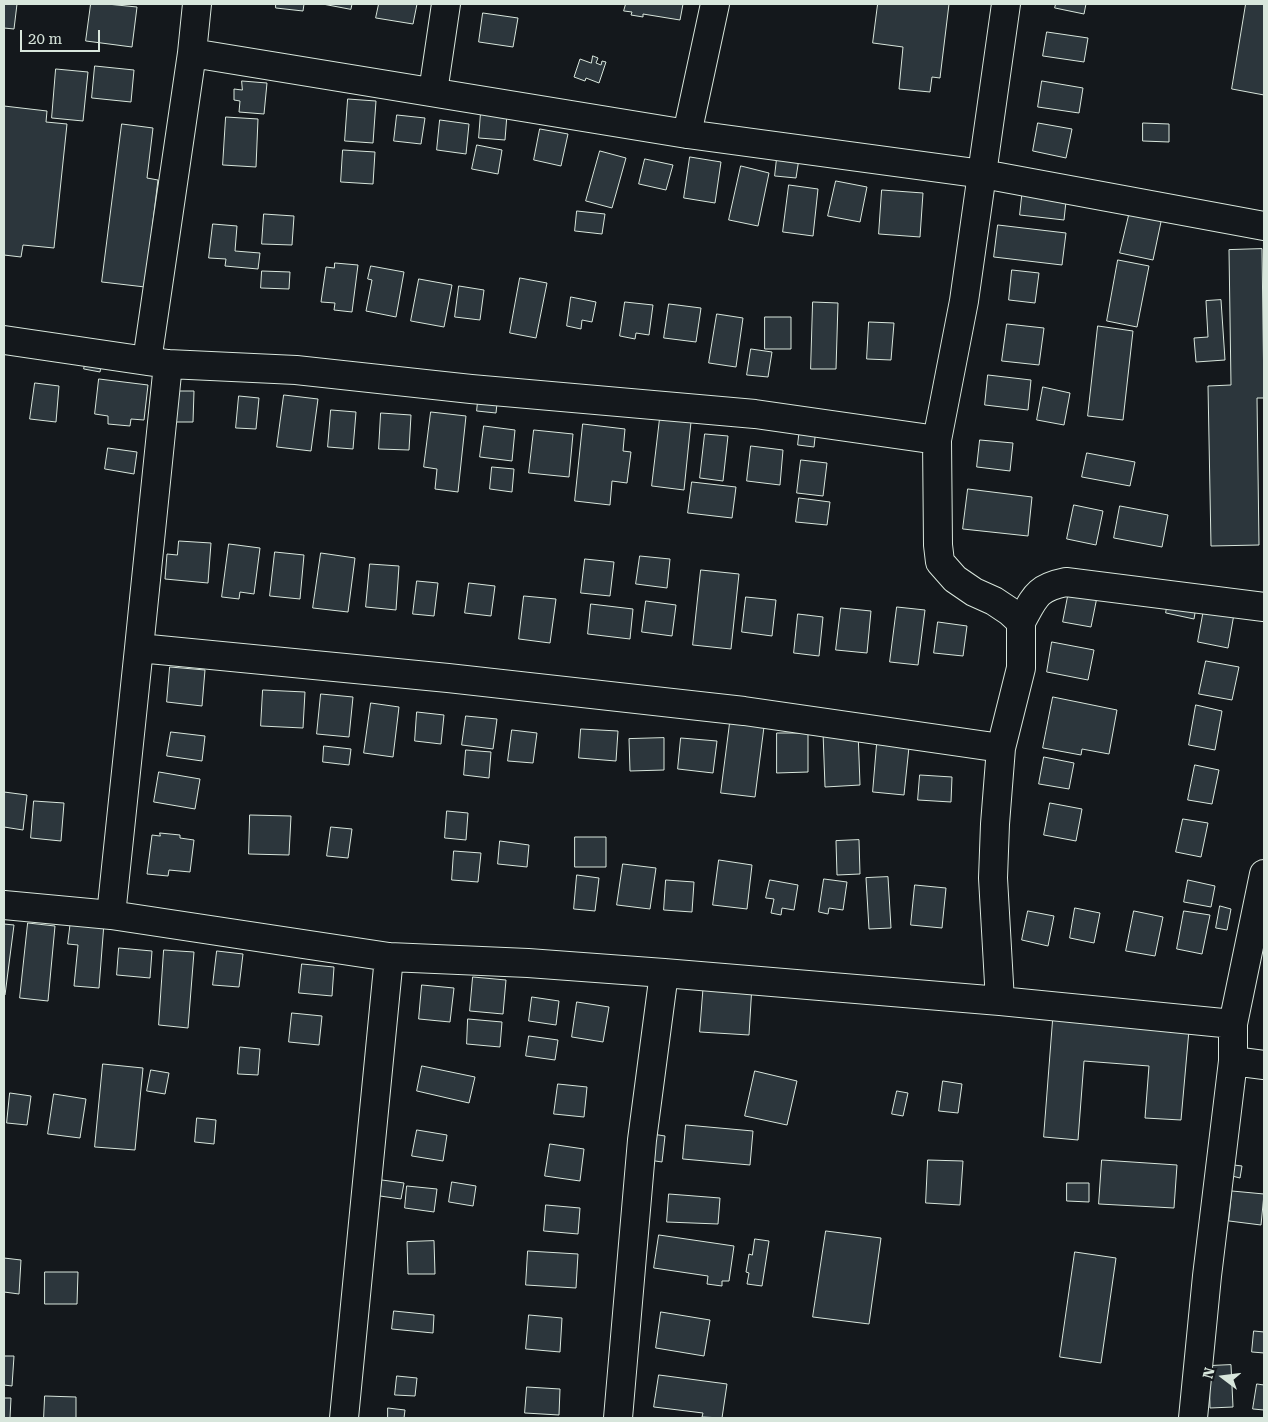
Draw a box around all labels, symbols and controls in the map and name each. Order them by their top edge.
scale bar [22,20,102,52]
text: 20 m [28,30,62,48]
north arrow [1198,1352,1248,1402]
text: N [1199,1366,1218,1380]

